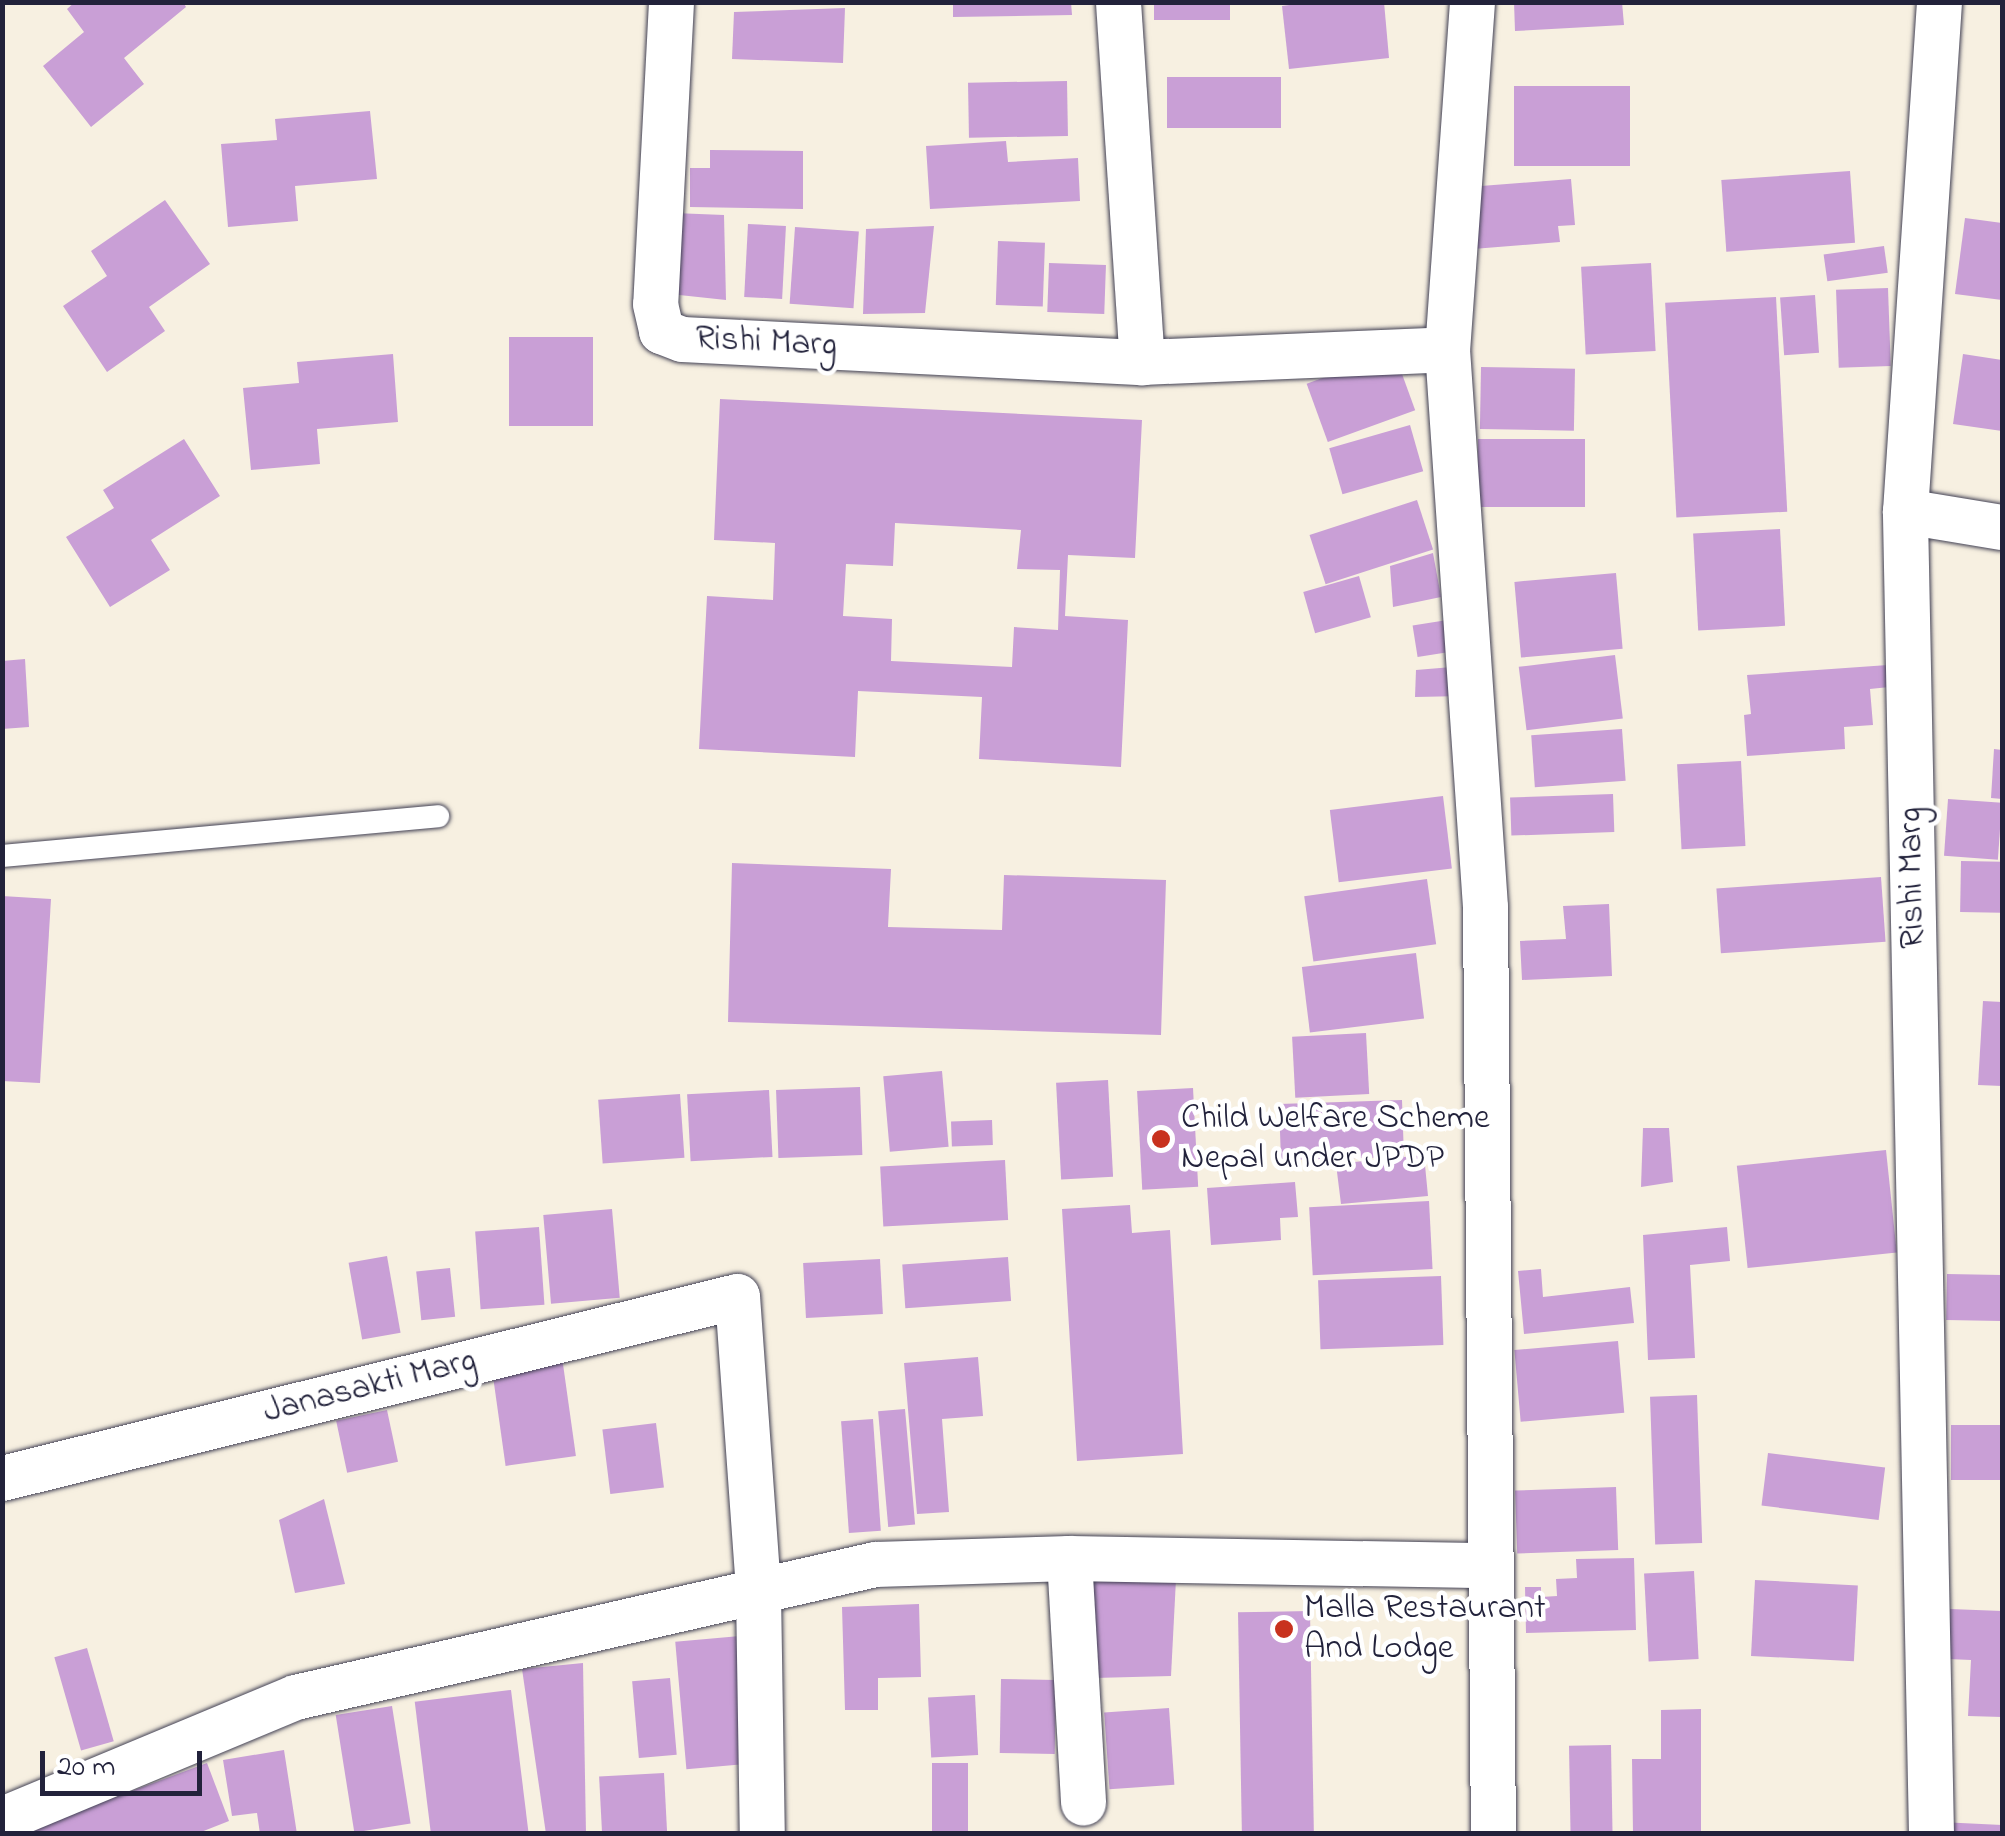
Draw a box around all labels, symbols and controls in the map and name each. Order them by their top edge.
street label: Rishi Marg [694,318,838,368]
street label: Rishi Marg [1891,807,1935,949]
place label: Child Welfare Scheme Nepal under JPDP [1181,1098,1490,1180]
marker: Child Welfare Scheme Nepal under JPDP [1150,1128,1172,1150]
street label: Janasakti Marg [259,1340,481,1434]
place label: Malla Restaurant And Lodge [1304,1588,1546,1670]
marker: Malla Restaurant And Lodge [1273,1618,1295,1640]
scale bar [45,1731,208,1793]
text: 20 m [57,1746,116,1790]

